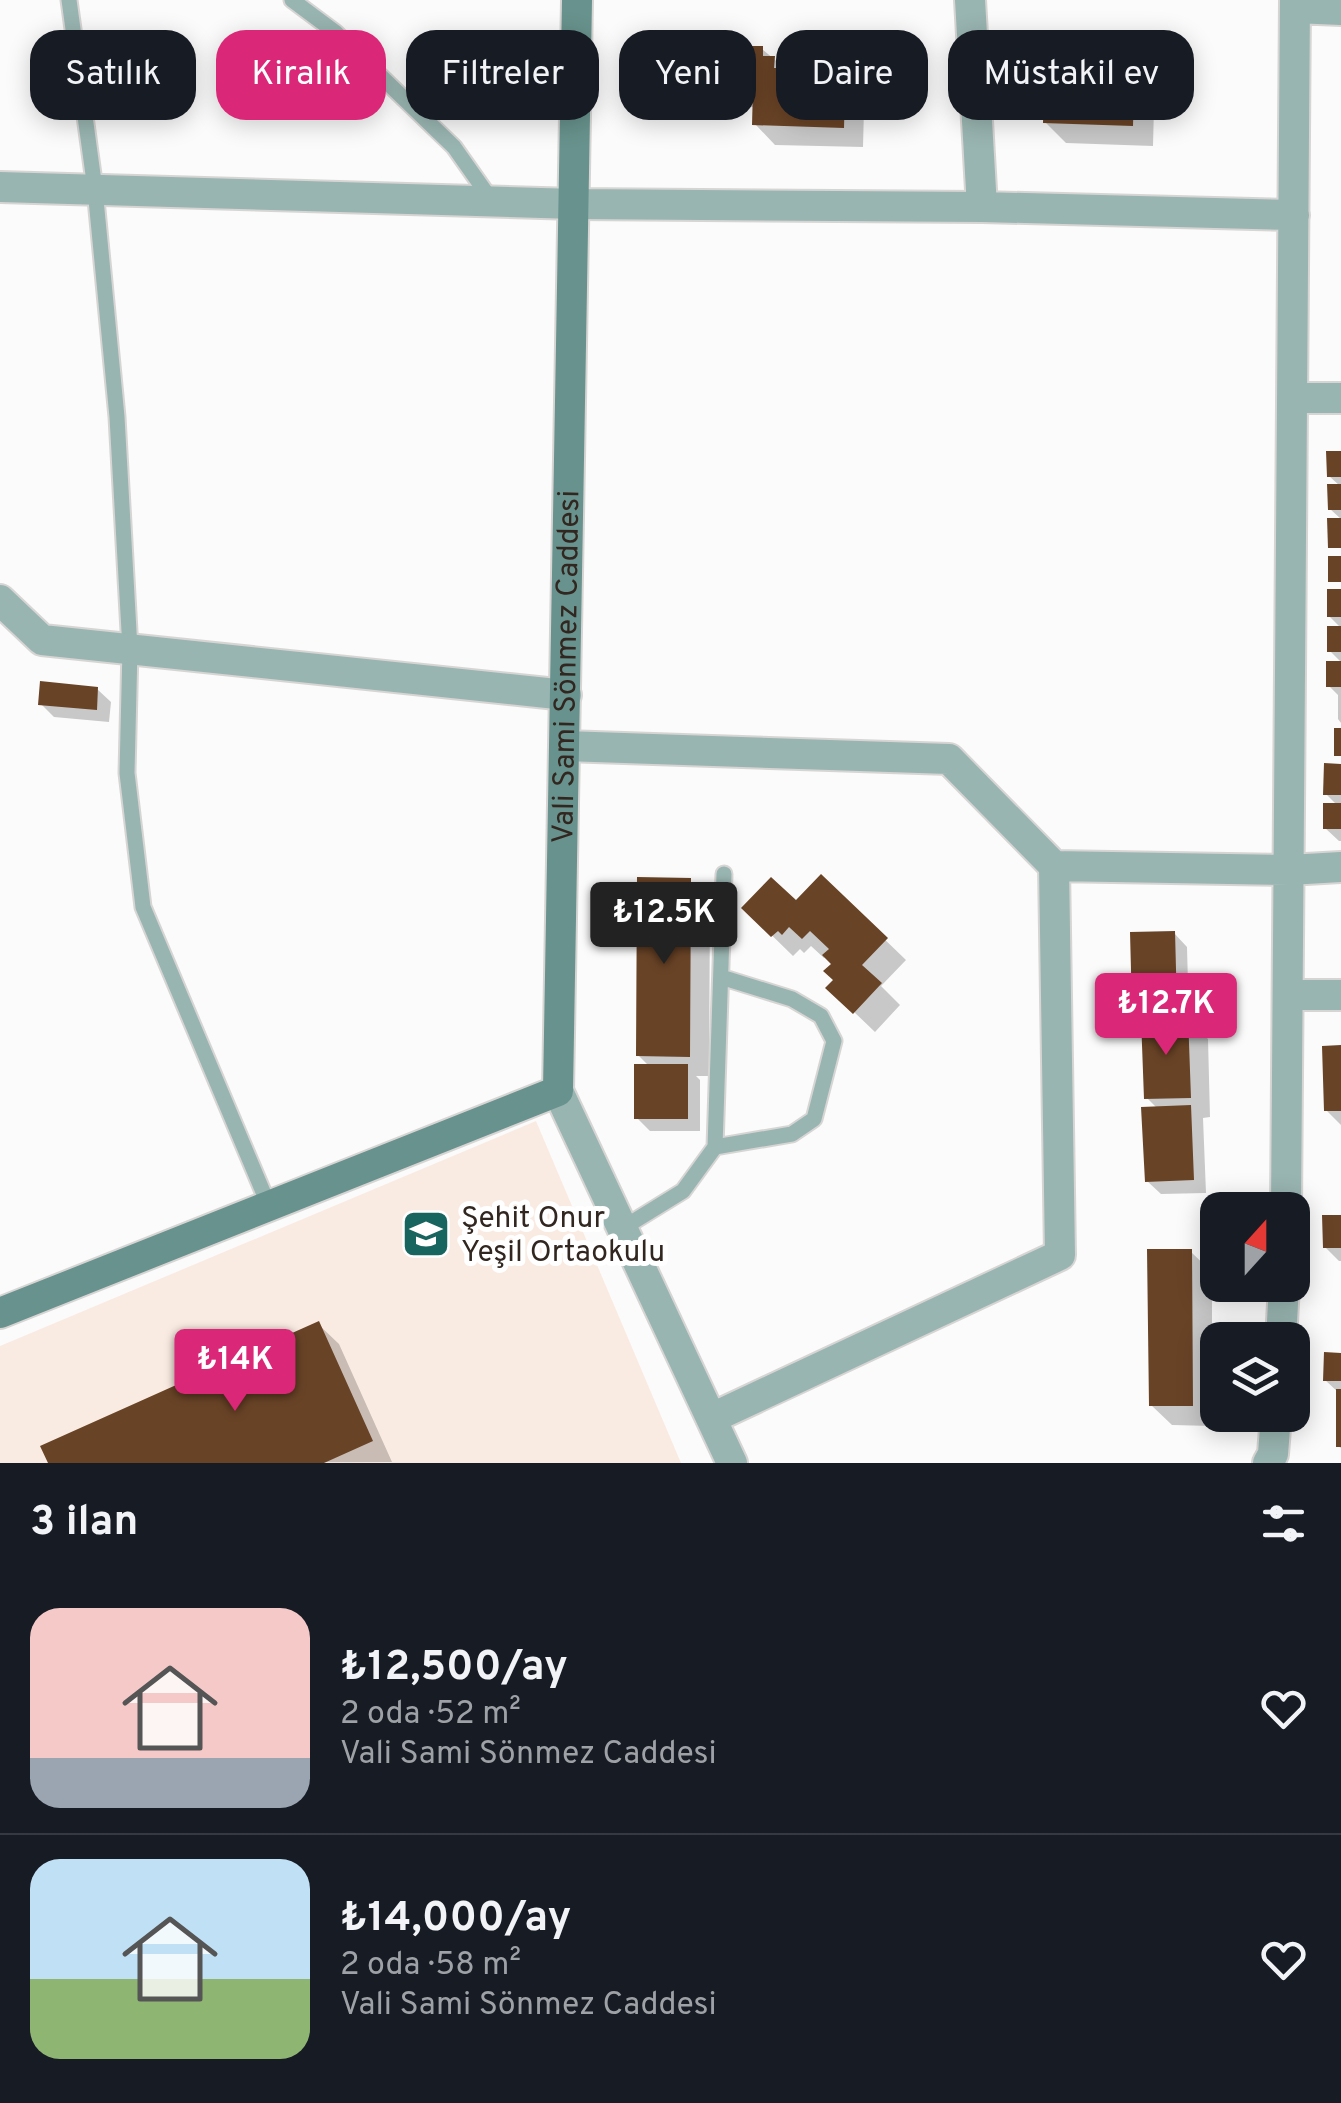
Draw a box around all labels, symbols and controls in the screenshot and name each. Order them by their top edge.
chip: Satılık [30,30,196,120]
chip: Kiralık [216,30,386,120]
chip: Filtreler [406,30,599,120]
chip: Yeni [619,30,756,120]
chip: Daire [776,30,928,120]
chip: Müstakil ev [948,30,1194,120]
street label: Vali Sami Sönmez Caddesi [546,490,589,844]
pin: ₺12.5K [583,882,745,967]
text: ₺12.5K [612,894,716,934]
pin: ₺12.7K [1085,973,1247,1058]
text: ₺12.7K [1117,985,1215,1025]
north arrow [1200,1192,1310,1302]
map controls [1200,1192,1310,1432]
place label: Şehit Onur Yeşil Ortaokulu [461,1201,665,1272]
school or university icon: Şehit Onur Yeşil Ortaokulu [400,1208,452,1260]
button: layers [1200,1322,1310,1432]
pin: ₺14K [176,1329,294,1414]
text: ₺14K [196,1341,274,1381]
icon: filters [1256,1496,1311,1551]
text: 3 ilan [30,1497,138,1550]
text: ₺12,500/ay [340,1642,568,1695]
icon: home [110,1648,230,1768]
icon: heart [1256,1681,1311,1736]
text: 2 oda · 52 m² [340,1695,521,1735]
text: Vali Sami Sönmez Caddesi [340,1735,717,1775]
text: ₺14,000/ay [340,1893,571,1946]
icon: home [110,1899,230,2019]
icon: heart [1256,1932,1311,1987]
text: 2 oda · 58 m² [340,1946,521,1986]
text: Vali Sami Sönmez Caddesi [340,1986,717,2026]

